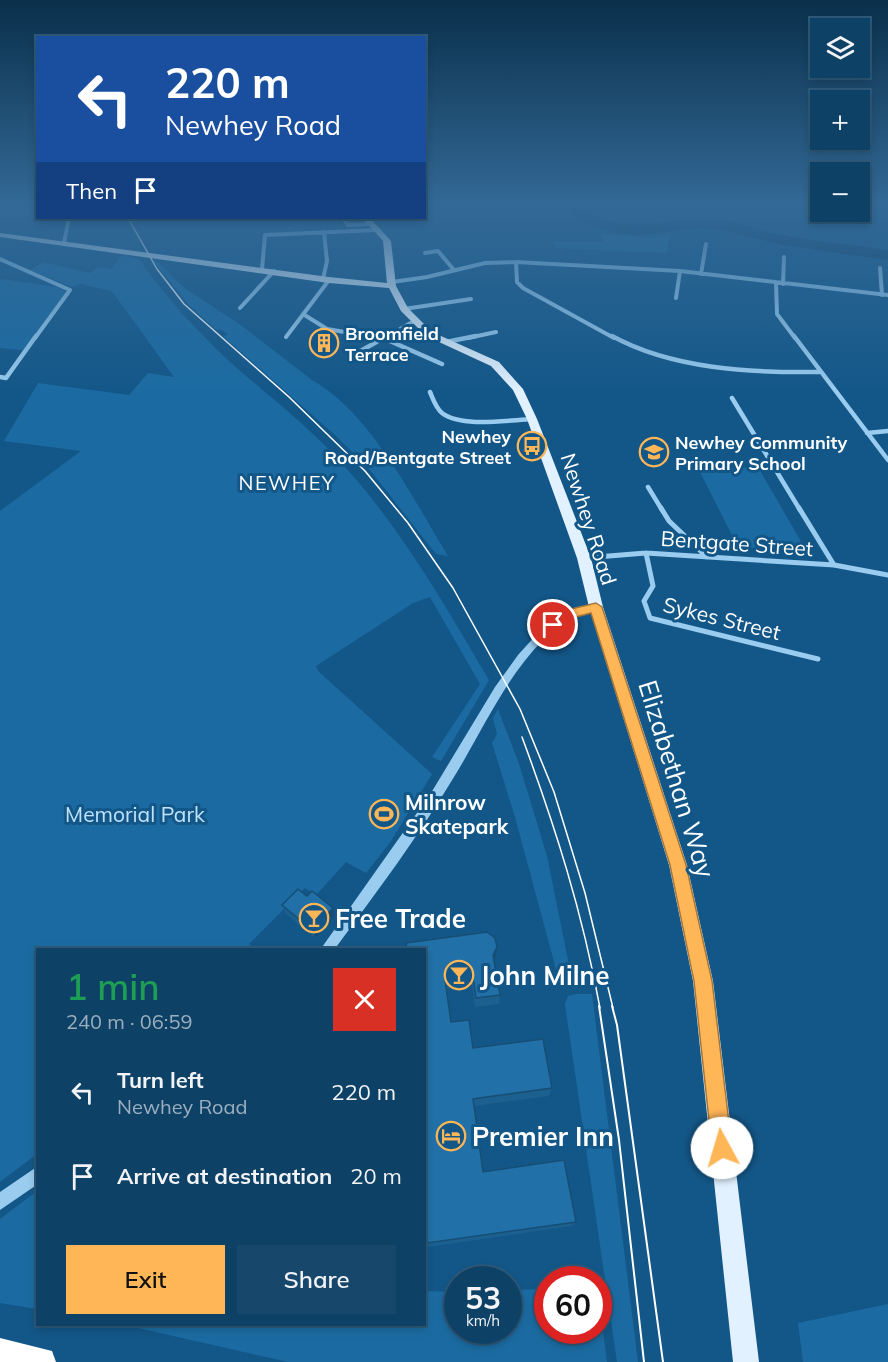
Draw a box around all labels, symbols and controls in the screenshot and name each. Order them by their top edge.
map controls [810,18,870,222]
button: layers [810,18,870,78]
text: 220 m [165,56,290,109]
icon: left [66,60,144,138]
button: + [810,90,870,150]
text: Newhey Road [165,108,341,142]
button: − [810,162,870,222]
icon: arrive [129,174,162,207]
text: Then [66,177,117,205]
place label: Broomfield Terrace [345,322,439,366]
building icon: Broomfield Terrace [308,327,340,359]
place label: Newhey Road/Bentgate Street [324,425,511,469]
bus stop icon: Newhey Road/Bentgate Street [516,430,548,462]
place label: Newhey Community Primary School [675,431,847,475]
school or university icon: Newhey Community Primary School [638,436,670,468]
street label: Newhey Road [555,450,623,588]
district label: NEWHEY [239,470,335,495]
street label: Bentgate Street [660,525,814,561]
street label: Sykes Street [661,591,783,645]
pin [527,599,578,650]
icon: arrive [536,608,569,641]
street label: Elizabethan Way [631,676,723,882]
place label: Milnrow Skatepark [405,789,509,839]
sports icon: Milnrow Skatepark [368,798,400,830]
park label: Memorial Park [65,801,205,827]
bar icon: Free Trade [298,902,330,934]
place label: Free Trade [335,902,466,935]
bar icon: John Milne [443,959,475,991]
place label: John Milne [480,959,609,992]
text: 1 min [66,964,160,1009]
button: close [333,968,396,1031]
text: 240 m · 06:59 [66,1009,192,1034]
text: Turn left [117,1066,204,1094]
icon: left [66,1076,99,1109]
text: 220 m [331,1078,396,1106]
text: Newhey Road [117,1094,247,1119]
position arrow [690,1116,754,1180]
hotel icon: Premier Inn [435,1120,467,1152]
place label: Premier Inn [472,1120,614,1153]
icon: arrive [66,1160,99,1193]
text: Arrive at destination [117,1162,332,1190]
text: 20 m [350,1162,402,1190]
button: Exit [66,1245,225,1314]
button: Share [237,1245,396,1314]
speed limit sign: 60 [534,1266,612,1344]
text: 53 [465,1279,501,1317]
text: km/h [466,1311,500,1330]

